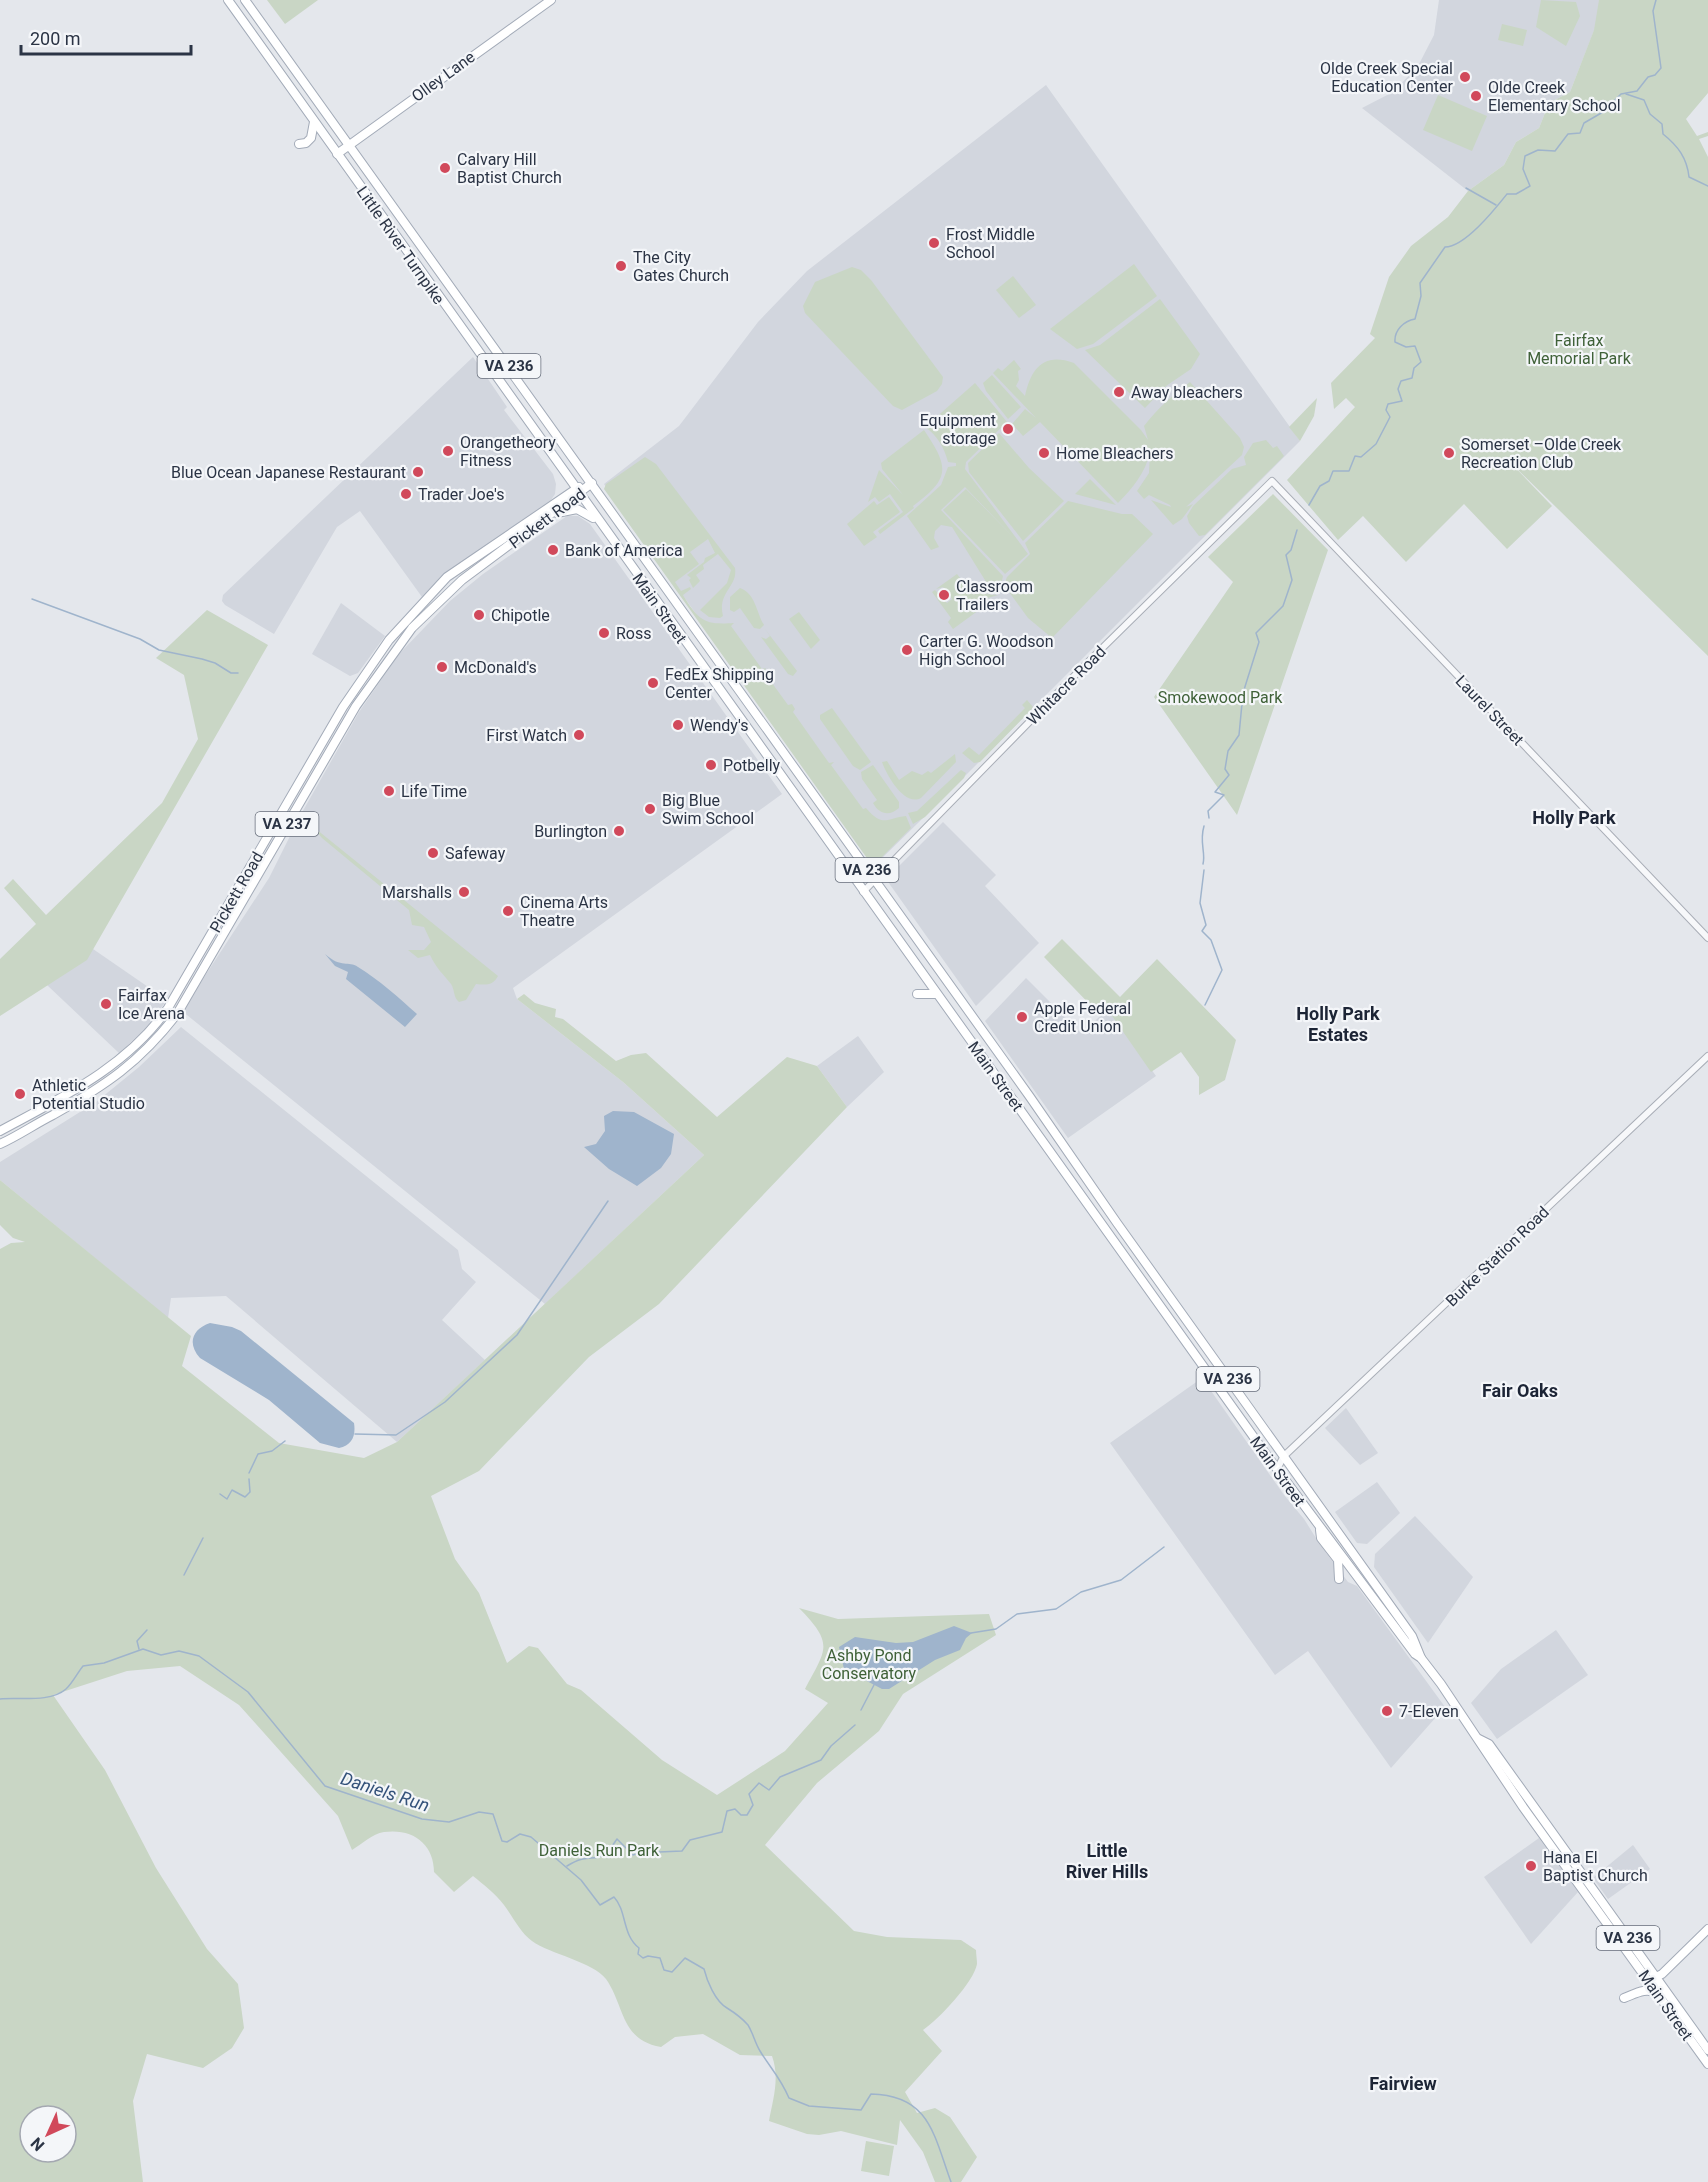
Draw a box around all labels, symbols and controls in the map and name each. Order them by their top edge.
scale bar [21,18,190,56]
text: 200 m [30,28,81,49]
street label: Olley Lane [408,47,479,106]
place label: Olde Creek Special Education Center [1320,59,1454,96]
marker: Olde Creek Special Education Center [1458,70,1472,84]
place label: Olde Creek Elementary School [1488,78,1621,115]
marker: Olde Creek Elementary School [1469,89,1483,103]
place label: Calvary Hill Baptist Church [457,150,562,187]
marker: Calvary Hill Baptist Church [438,161,452,175]
street label: Little River Turnpike [353,183,448,308]
place label: Frost Middle School [946,225,1035,262]
marker: Frost Middle School [927,236,941,250]
place label: The City Gates Church [633,248,729,285]
marker: The City Gates Church [614,259,628,273]
park label: Fairfax Memorial Park [1527,331,1632,368]
road number: VA 236 [478,354,540,378]
place label: Away bleachers [1131,383,1243,402]
marker: Away bleachers [1112,385,1126,399]
place label: Equipment storage [920,411,996,448]
marker: Equipment storage [1001,422,1015,436]
place label: Orangetheory Fitness [460,433,556,470]
place label: Somerset –Olde Creek Recreation Club [1461,435,1622,472]
marker: Orangetheory Fitness [441,444,455,458]
place label: Home Bleachers [1056,444,1173,463]
marker: Home Bleachers [1037,446,1051,460]
marker: Somerset –Olde Creek Recreation Club [1442,446,1456,460]
place label: Blue Ocean Japanese Restaurant [171,463,406,482]
marker: Blue Ocean Japanese Restaurant [411,465,425,479]
street label: Pickett Road [505,484,589,553]
place label: Trader Joe's [418,485,504,504]
marker: Trader Joe's [399,487,413,501]
place label: Bank of America [565,541,683,560]
marker: Bank of America [546,543,560,557]
street label: Main Street [628,569,691,647]
place label: Classroom Trailers [956,577,1033,614]
marker: Classroom Trailers [937,588,951,602]
place label: Chipotle [491,606,550,625]
marker: Chipotle [472,608,486,622]
place label: Ross [616,624,652,643]
marker: Ross [597,626,611,640]
place label: Carter G. Woodson High School [919,632,1054,669]
street label: Whitacre Road [1023,642,1110,729]
marker: Carter G. Woodson High School [900,643,914,657]
place label: McDonald's [454,658,537,677]
marker: McDonald's [435,660,449,674]
place label: FedEx Shipping Center [665,665,774,702]
street label: Laurel Street [1452,671,1528,749]
marker: FedEx Shipping Center [646,676,660,690]
park label: Smokewood Park [1158,688,1283,707]
place label: Wendy's [690,716,748,735]
marker: Wendy's [671,718,685,732]
place label: First Watch [486,726,567,745]
marker: First Watch [572,728,586,742]
place label: Potbelly [723,756,781,775]
marker: Potbelly [704,758,718,772]
place label: Life Time [401,782,467,801]
marker: Life Time [382,784,396,798]
place label: Big Blue Swim School [662,791,754,828]
marker: Big Blue Swim School [643,802,657,816]
district label: Holly Park [1532,807,1616,828]
road number: VA 237 [256,812,318,836]
place label: Burlington [534,822,607,841]
marker: Burlington [612,824,626,838]
place label: Safeway [445,844,506,863]
marker: Safeway [426,846,440,860]
street label: Pickett Road [206,849,267,936]
road number: VA 236 [836,858,898,882]
place label: Marshalls [382,883,452,902]
marker: Marshalls [457,885,471,899]
place label: Cinema Arts Theatre [520,893,608,930]
marker: Cinema Arts Theatre [501,904,515,918]
place label: Fairfax Ice Arena [118,986,185,1023]
marker: Fairfax Ice Arena [99,997,113,1011]
place label: Apple Federal Credit Union [1034,999,1131,1036]
district label: Holly Park Estates [1296,1003,1380,1045]
marker: Apple Federal Credit Union [1015,1010,1029,1024]
street label: Main Street [964,1038,1027,1115]
place label: Athletic Potential Studio [32,1076,145,1113]
marker: Athletic Potential Studio [13,1087,27,1101]
street label: Burke Station Road [1442,1202,1553,1310]
road number: VA 236 [1196,1367,1260,1391]
district label: Fair Oaks [1482,1380,1558,1401]
street label: Main Street [1246,1433,1309,1510]
park label: Ashby Pond Conservatory [822,1646,917,1683]
place label: 7-Eleven [1399,1702,1459,1721]
marker: 7-Eleven [1380,1704,1394,1718]
water label: Daniels Run [338,1767,432,1816]
district label: Little River Hills [1066,1840,1148,1882]
park label: Daniels Run Park [539,1841,660,1860]
place label: Hana El Baptist Church [1543,1848,1648,1885]
marker: Hana El Baptist Church [1524,1859,1538,1873]
road number: VA 236 [1596,1926,1660,1950]
street label: Main Street [1634,1966,1697,2044]
district label: Fairview [1369,2073,1437,2094]
north arrow [18,2104,78,2164]
text: N [27,2134,48,2155]

